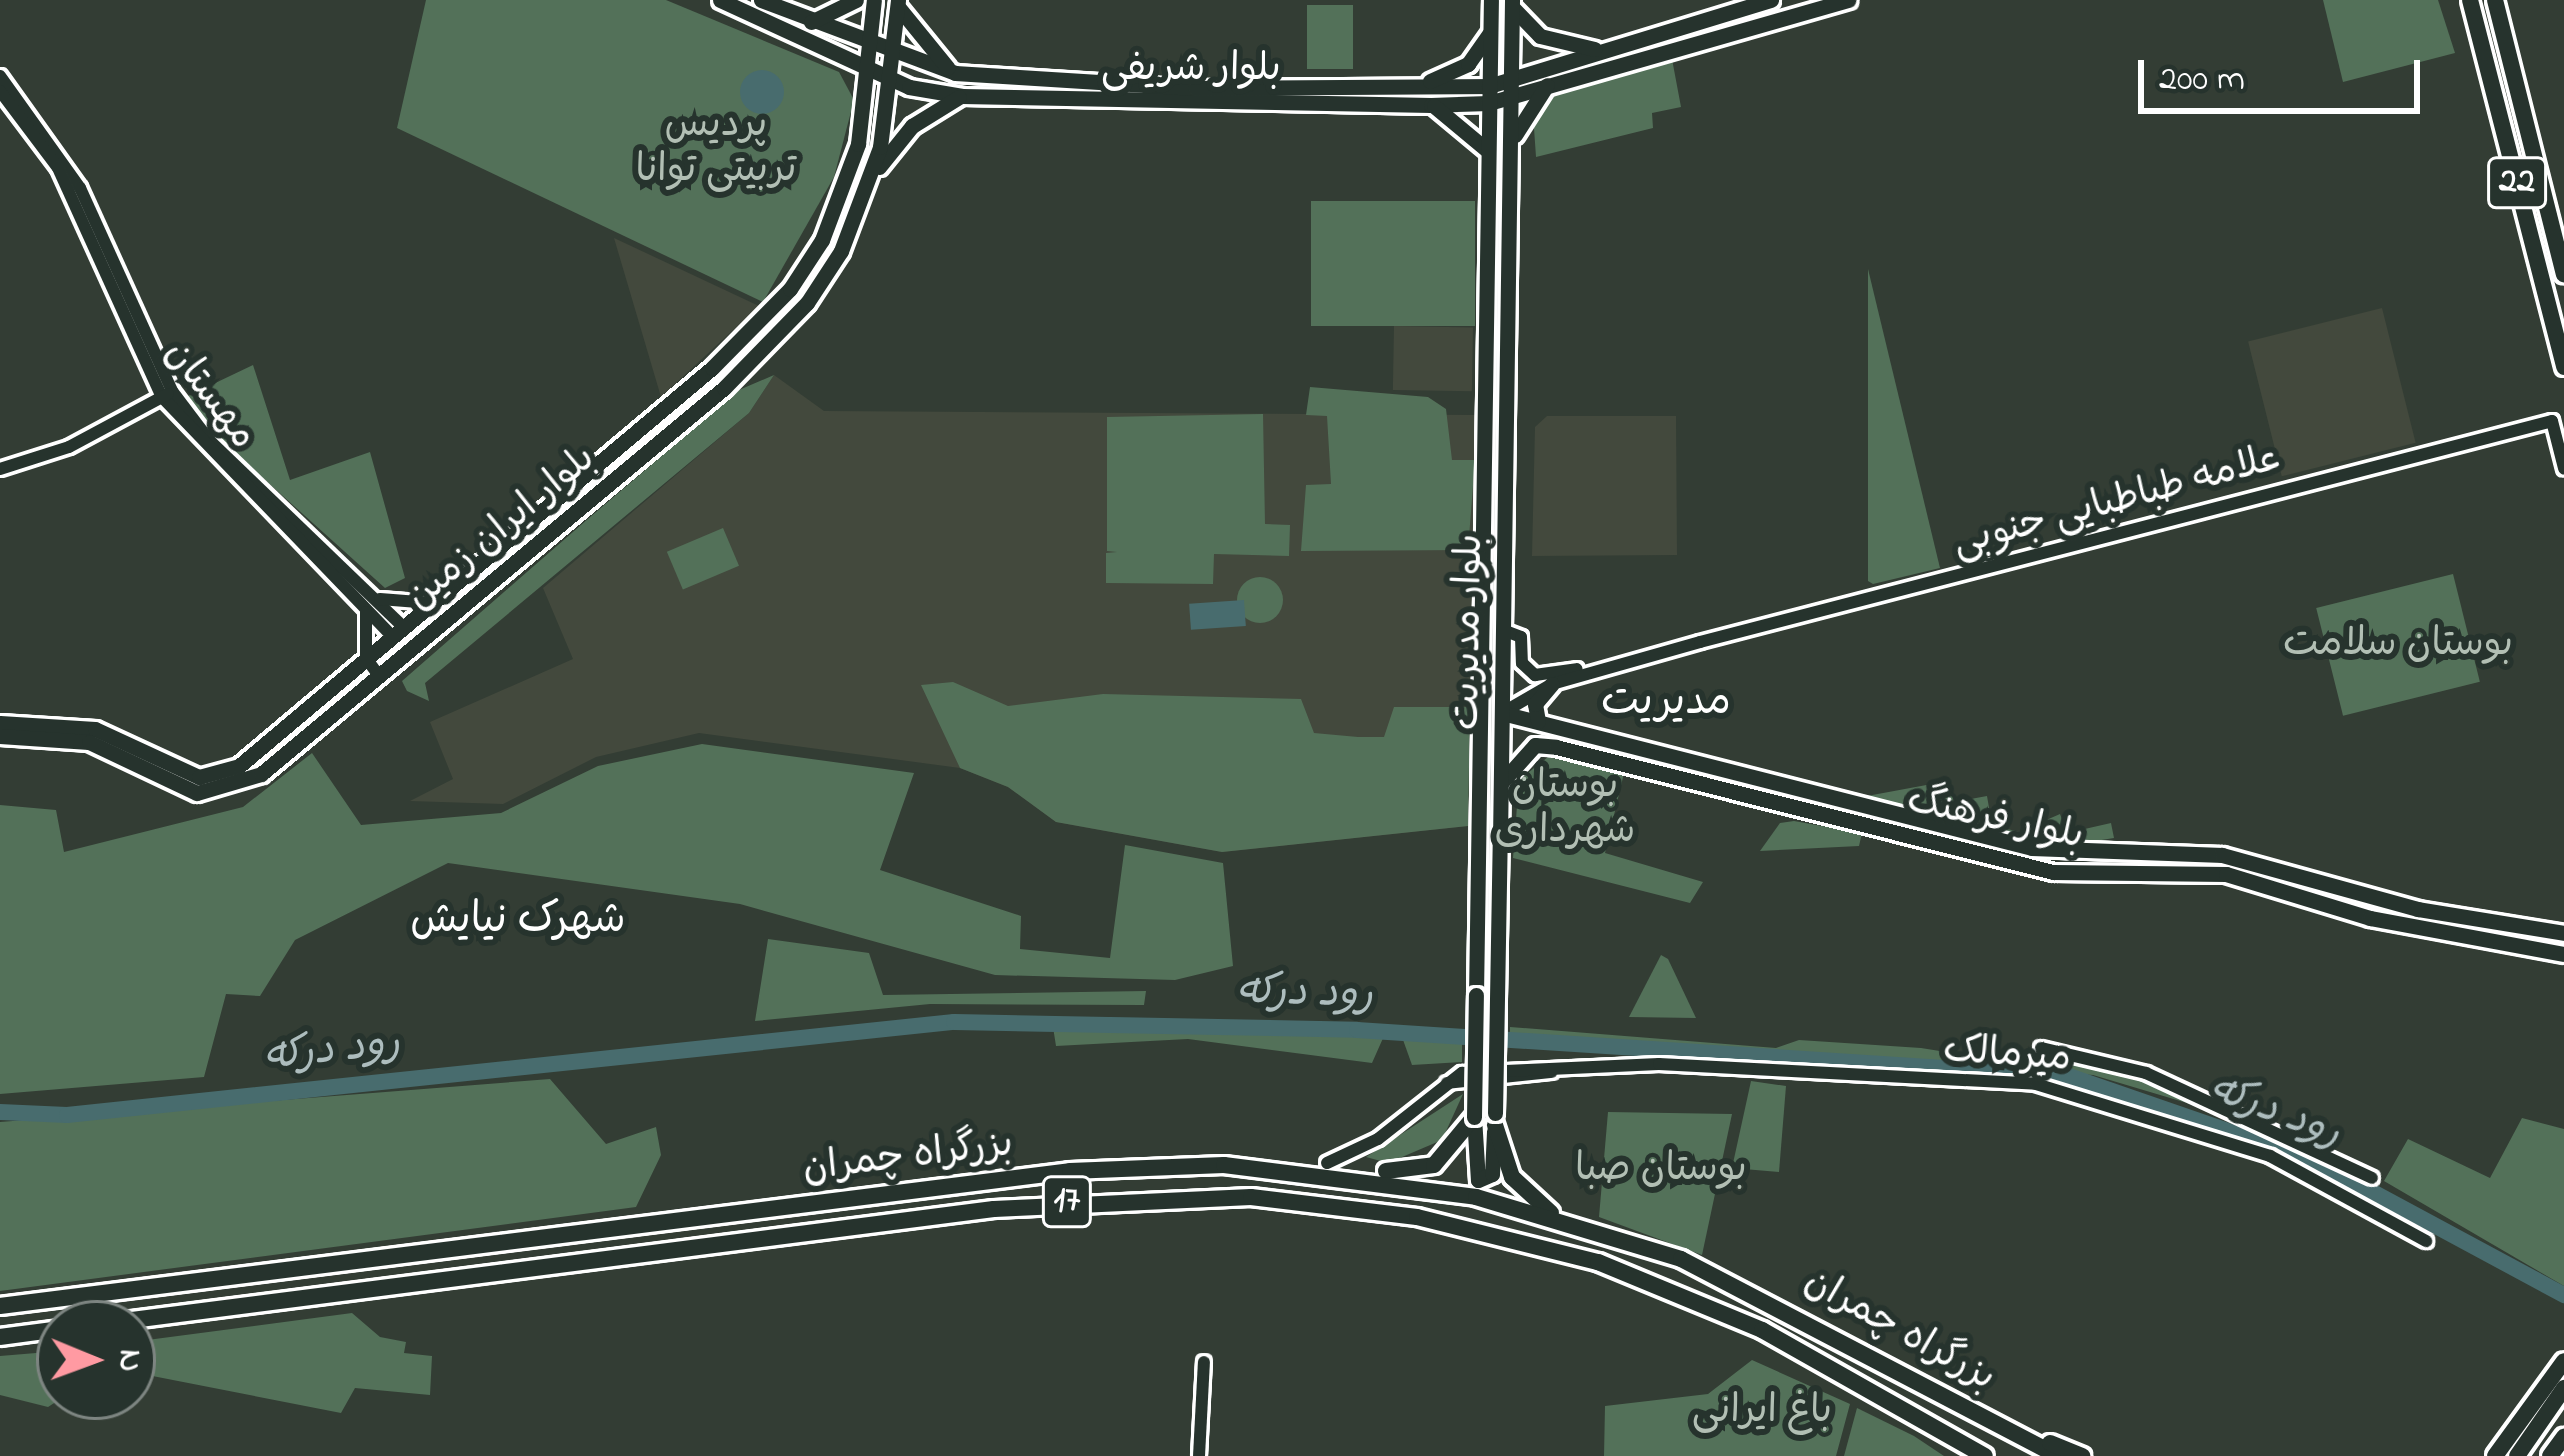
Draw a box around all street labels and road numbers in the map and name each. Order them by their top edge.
street label: بلوار شریفی [1101,47,1281,93]
road number: 22 [2487,153,2547,213]
street label: مهستان [153,332,265,460]
street label: بلوار ایران زمین [398,436,606,622]
street label: علامه طباطبایی جنوبی [1948,436,2288,568]
street label: بلوار مدیریت [1445,533,1495,731]
street label: بلوار فرهنگ [1903,778,2087,862]
street label: میرمالک [1942,1028,2072,1084]
street label: بزرگراه چمران [800,1122,1016,1194]
road number: 17 [1040,1172,1094,1232]
street label: بزرگراه چمران [1795,1259,2003,1403]

